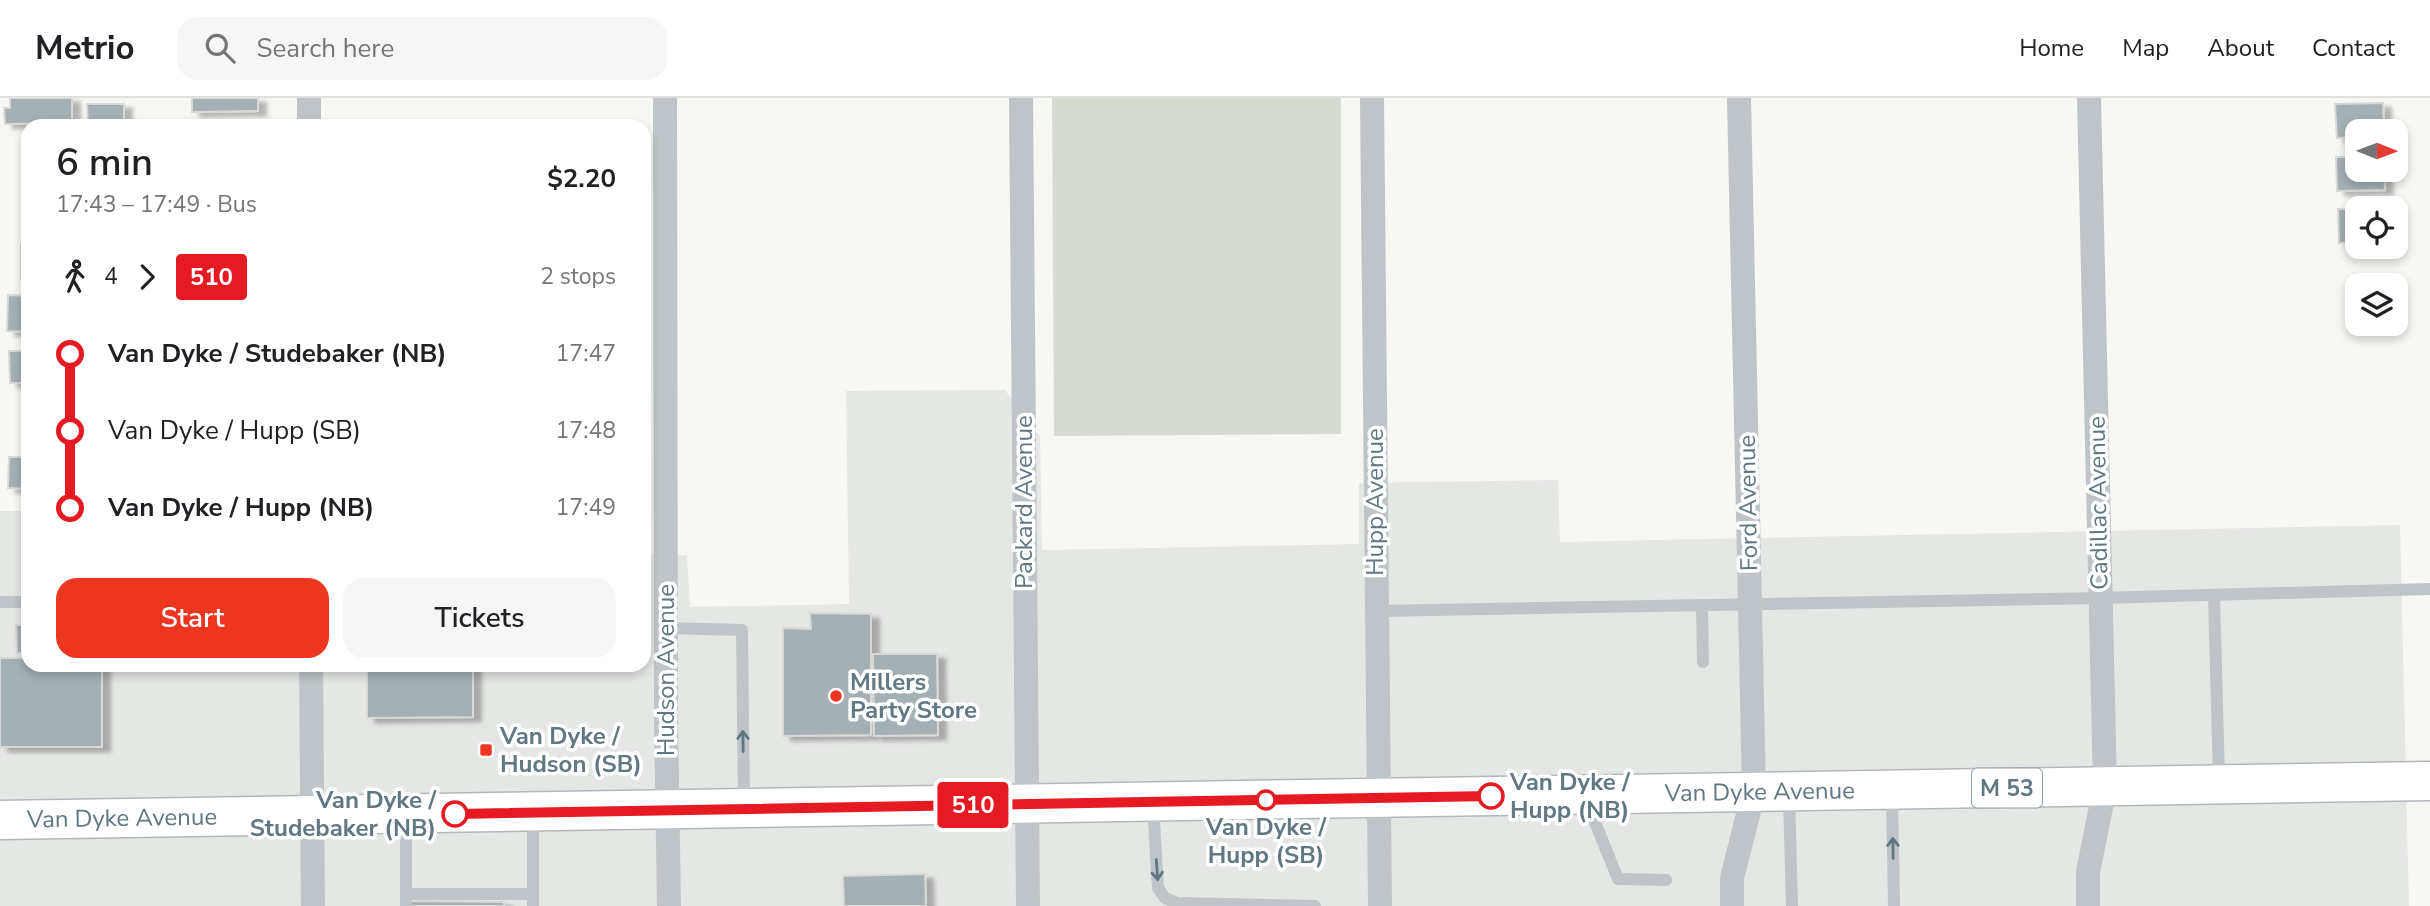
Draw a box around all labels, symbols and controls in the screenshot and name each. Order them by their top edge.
search box [177,17,667,80]
text: Metrio [35,26,135,71]
icon: search [201,29,239,67]
text: Search here [257,31,394,66]
text: Home [2019,32,2084,64]
text: Map [2122,32,2169,64]
text: About [2207,32,2274,64]
text: Contact [2312,32,2395,64]
north arrow [2345,119,2408,182]
map controls [2345,119,2408,336]
text: 6 min [56,137,153,188]
text: $2.20 [547,161,616,196]
text: 17:43 – 17:49 · Bus [56,189,257,220]
button: locate [2345,196,2408,259]
icon: walk [56,258,94,296]
icon: forward [128,258,166,296]
text: 4 [104,261,118,292]
text: 510 [190,261,233,293]
text: 2 stops [540,261,616,292]
button: layers [2345,273,2408,336]
text: Van Dyke / Studebaker (NB) [108,336,447,371]
text: 17:47 [556,338,616,369]
text: Van Dyke / Hupp (SB) [108,413,361,448]
text: 17:48 [556,415,616,446]
street label: Packard Avenue [1008,415,1040,589]
street label: Cadillac Avenue [2080,416,2116,590]
street label: Hupp Avenue [1359,428,1391,576]
street label: Ford Avenue [1731,435,1765,571]
text: Van Dyke / Hupp (NB) [108,490,374,525]
text: 17:49 [556,492,616,523]
button: Start [56,578,329,658]
button: Tickets [343,578,616,658]
street label: Hudson Avenue [650,584,682,756]
place label: Millers Party Store [850,666,977,726]
marker: Millers Party Store [828,688,844,704]
place label: Van Dyke / Hudson (SB) [499,720,642,780]
one-way arrow [737,730,750,753]
marker: Van Dyke / Hudson (SB) [478,742,494,758]
place label: Van Dyke / Hupp (NB) [1509,766,1630,826]
road number: M 53 [1972,768,2042,808]
street label: Van Dyke Avenue [1663,774,1855,809]
line badge: 510 [933,782,1013,828]
marker: Van Dyke / Hupp (NB) [1478,783,1504,809]
place label: Van Dyke / Studebaker (NB) [250,784,436,844]
text: 510 [951,789,995,821]
marker: Van Dyke / Hupp (SB) [1256,790,1276,810]
street label: Van Dyke Avenue [26,801,217,836]
marker: Van Dyke / Studebaker (NB) [442,801,468,827]
place label: Van Dyke / Hupp (SB) [1205,811,1326,871]
one-way arrow [1886,836,1899,859]
one-way arrow [1151,859,1164,881]

